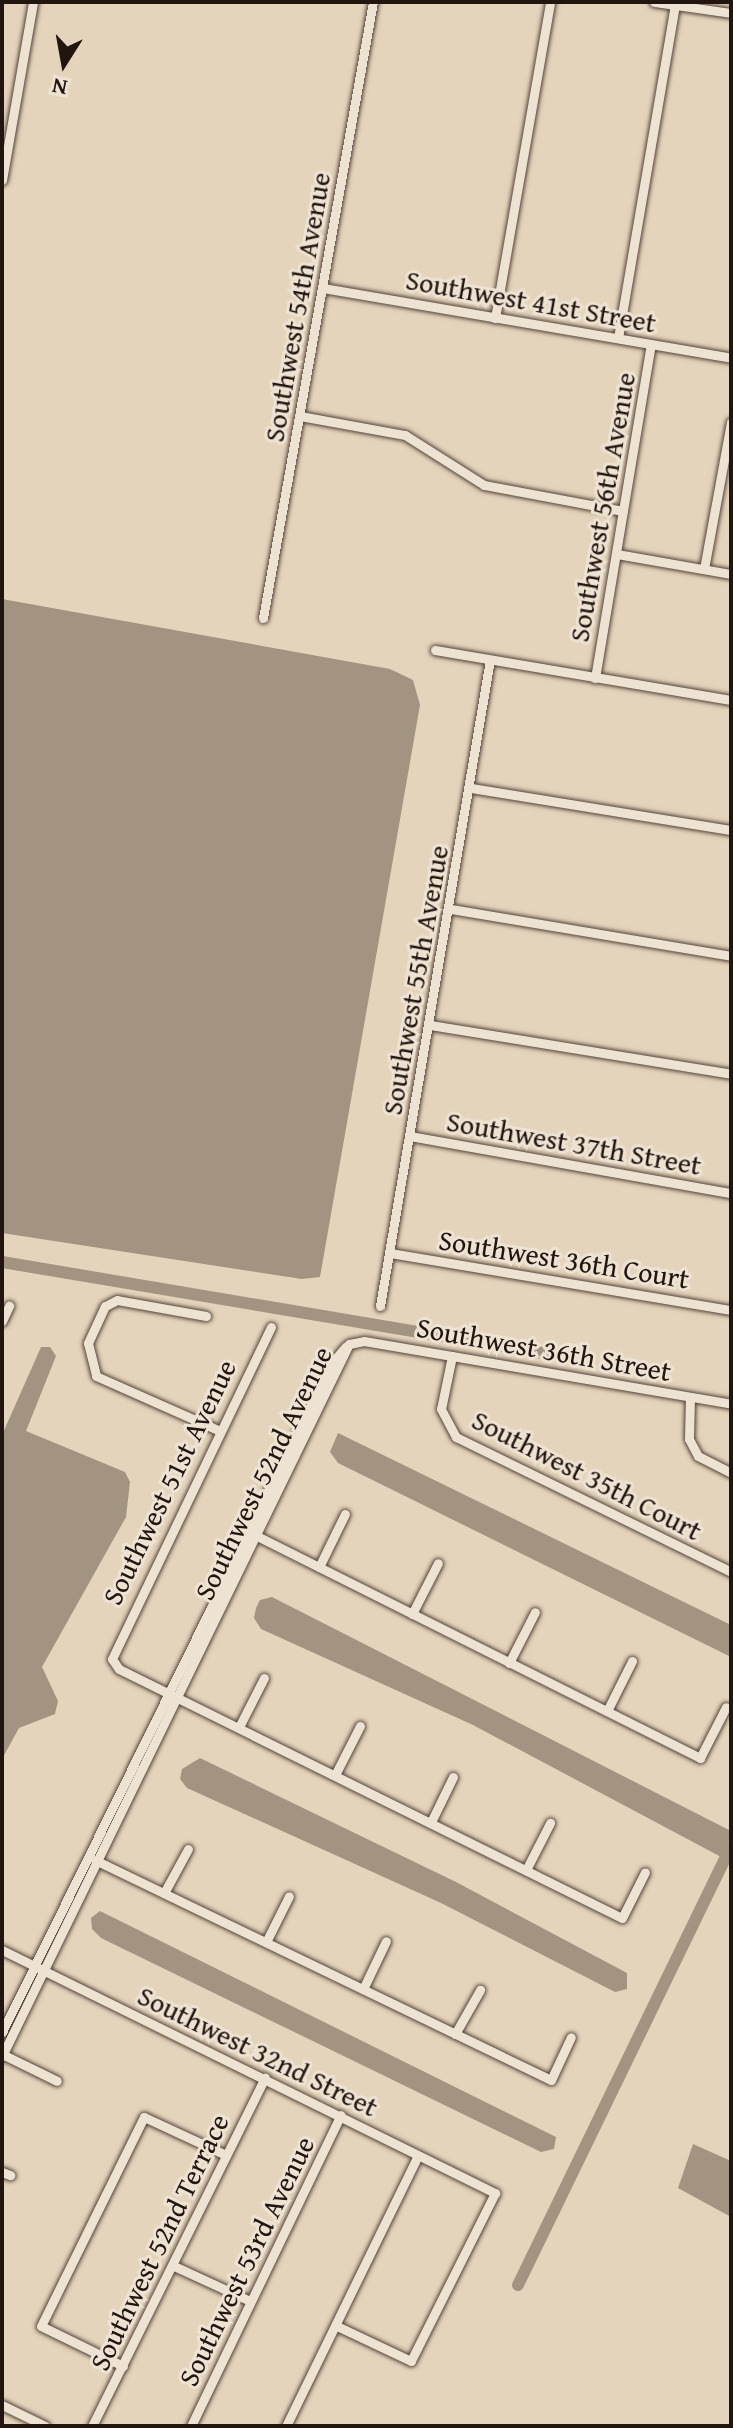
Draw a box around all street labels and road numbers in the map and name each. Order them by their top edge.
street label: Southwest 54th Avenue [257,170,337,444]
street label: Southwest 41st Street [403,262,659,340]
street label: Southwest 56th Avenue [562,370,642,644]
street label: Southwest 55th Avenue [375,843,455,1117]
street label: Southwest 37th Street [444,1104,704,1182]
street label: Southwest 36th Court [436,1223,692,1295]
street label: Southwest 36th Street [414,1310,674,1388]
street label: Southwest 52nd Avenue [187,1341,339,1605]
street label: Southwest 51st Avenue [95,1354,243,1610]
street label: Southwest 35th Court [467,1403,707,1547]
street label: Southwest 32nd Street [132,1978,384,2124]
street label: Southwest 52nd Terrace [82,2108,236,2376]
street label: Southwest 53rd Avenue [171,2131,321,2391]

